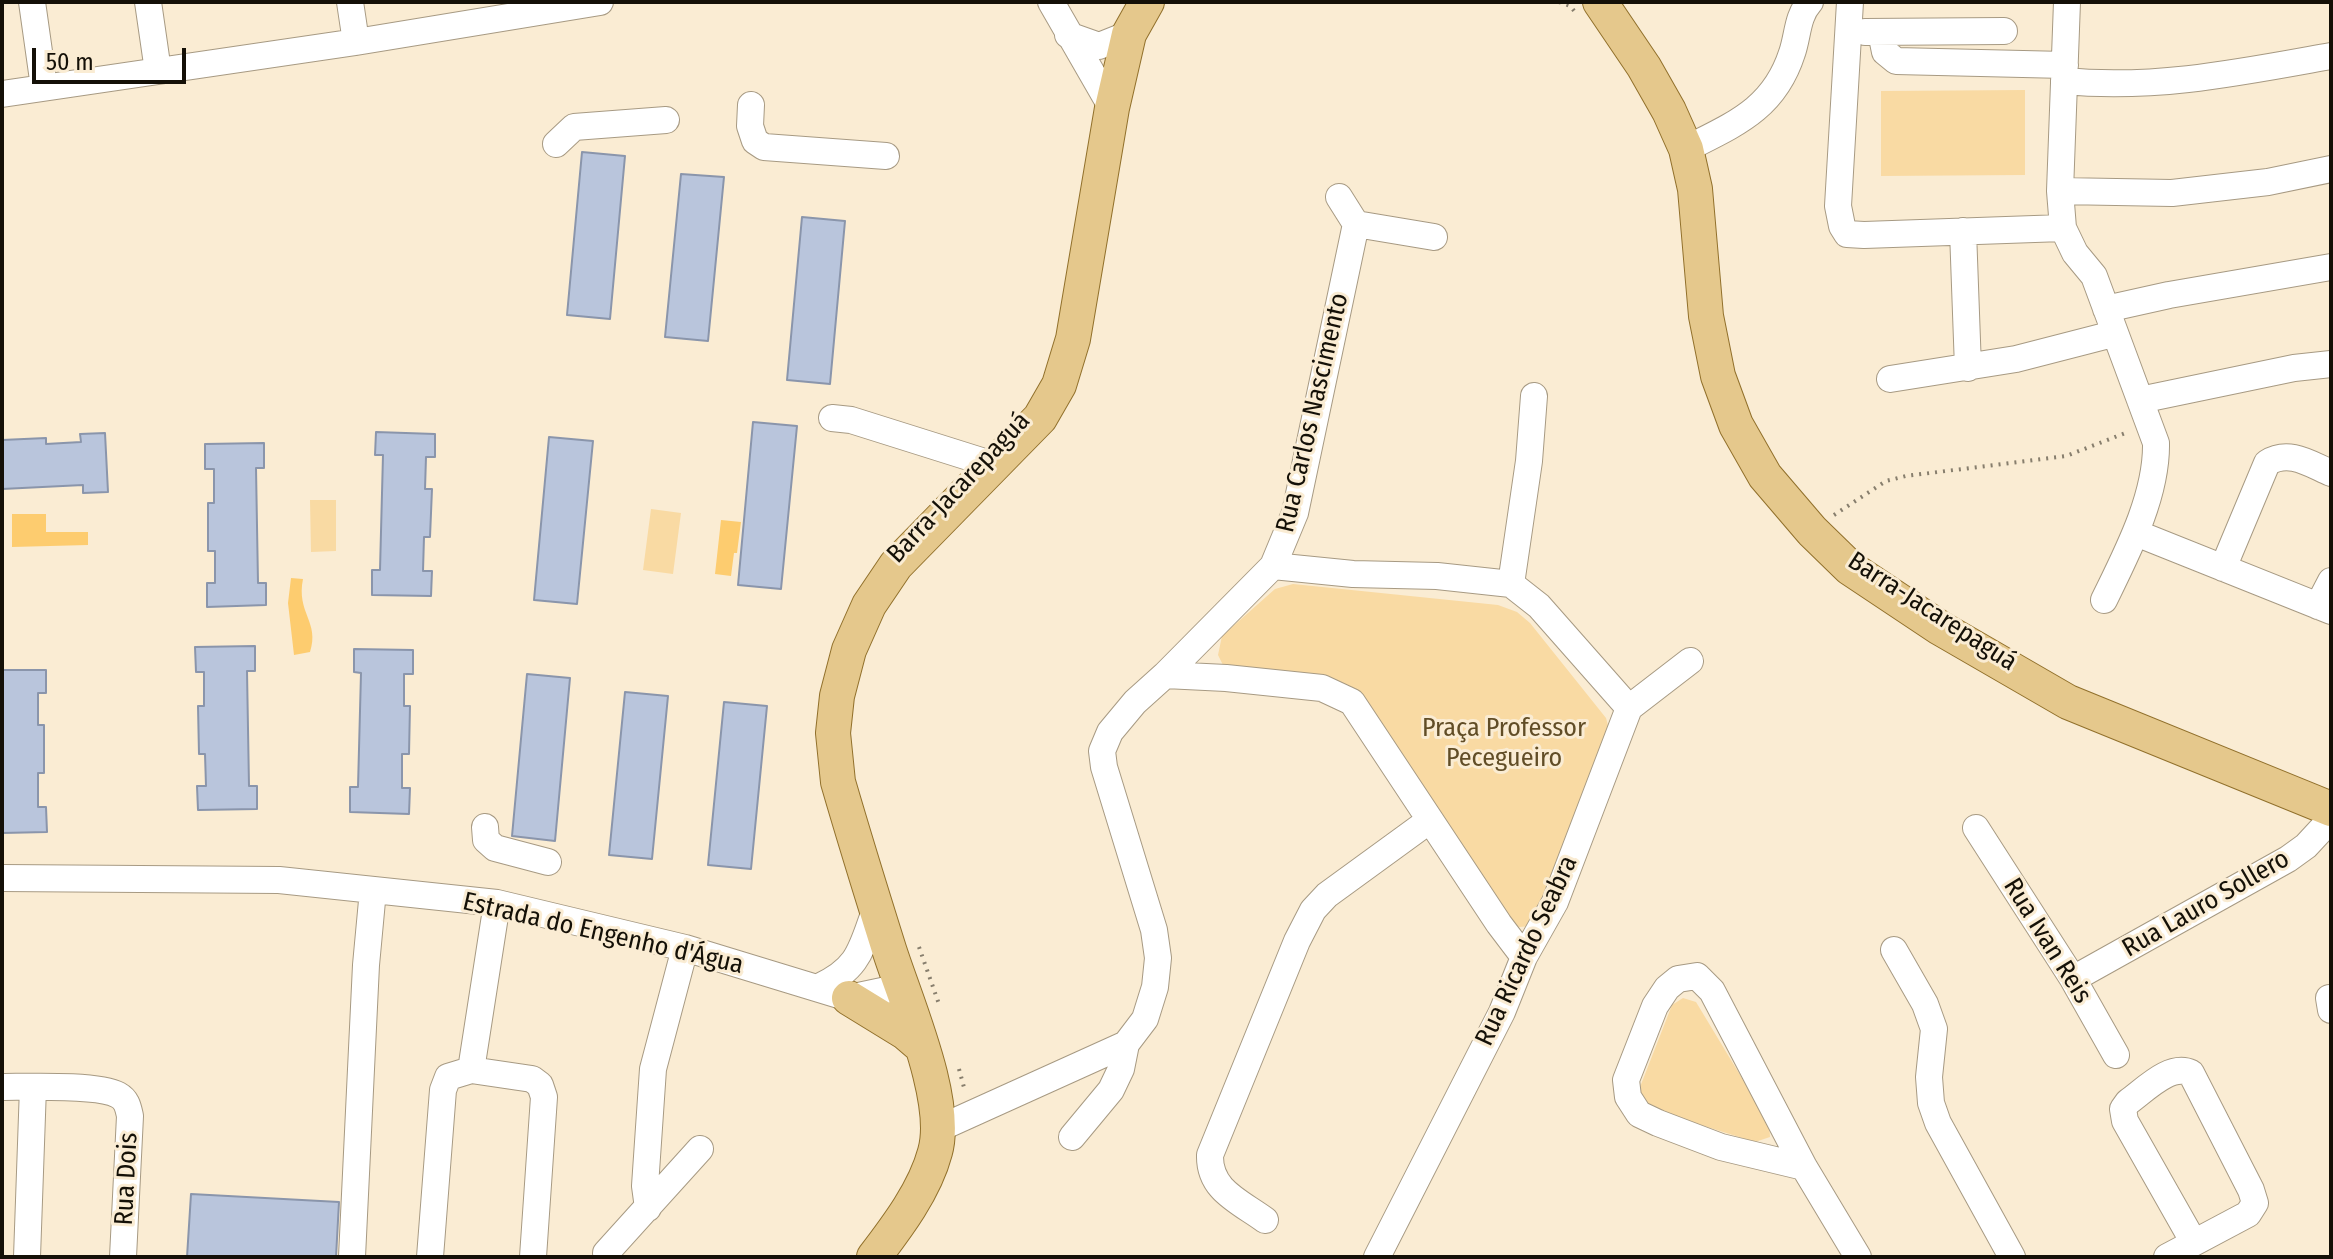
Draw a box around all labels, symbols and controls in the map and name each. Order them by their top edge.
scale bar [36,32,190,82]
text: 50 m [46,48,94,76]
street label: Rua Carlos Nascimento [1270,290,1356,536]
street label: Barra-Jacarepaguá [881,406,1037,570]
street label: Barra-Jacarepaguá [1842,546,2022,678]
park label: Praça Professor Pecegueiro [1422,713,1586,774]
street label: Rua Lauro Sollero [2117,844,2295,964]
street label: Rua Ricardo Seabra [1469,851,1585,1051]
street label: Rua Ivan Reis [1996,873,2098,1009]
street label: Estrada do Engenho d'Água [460,887,746,981]
street label: Rua Dois [109,1132,145,1226]

